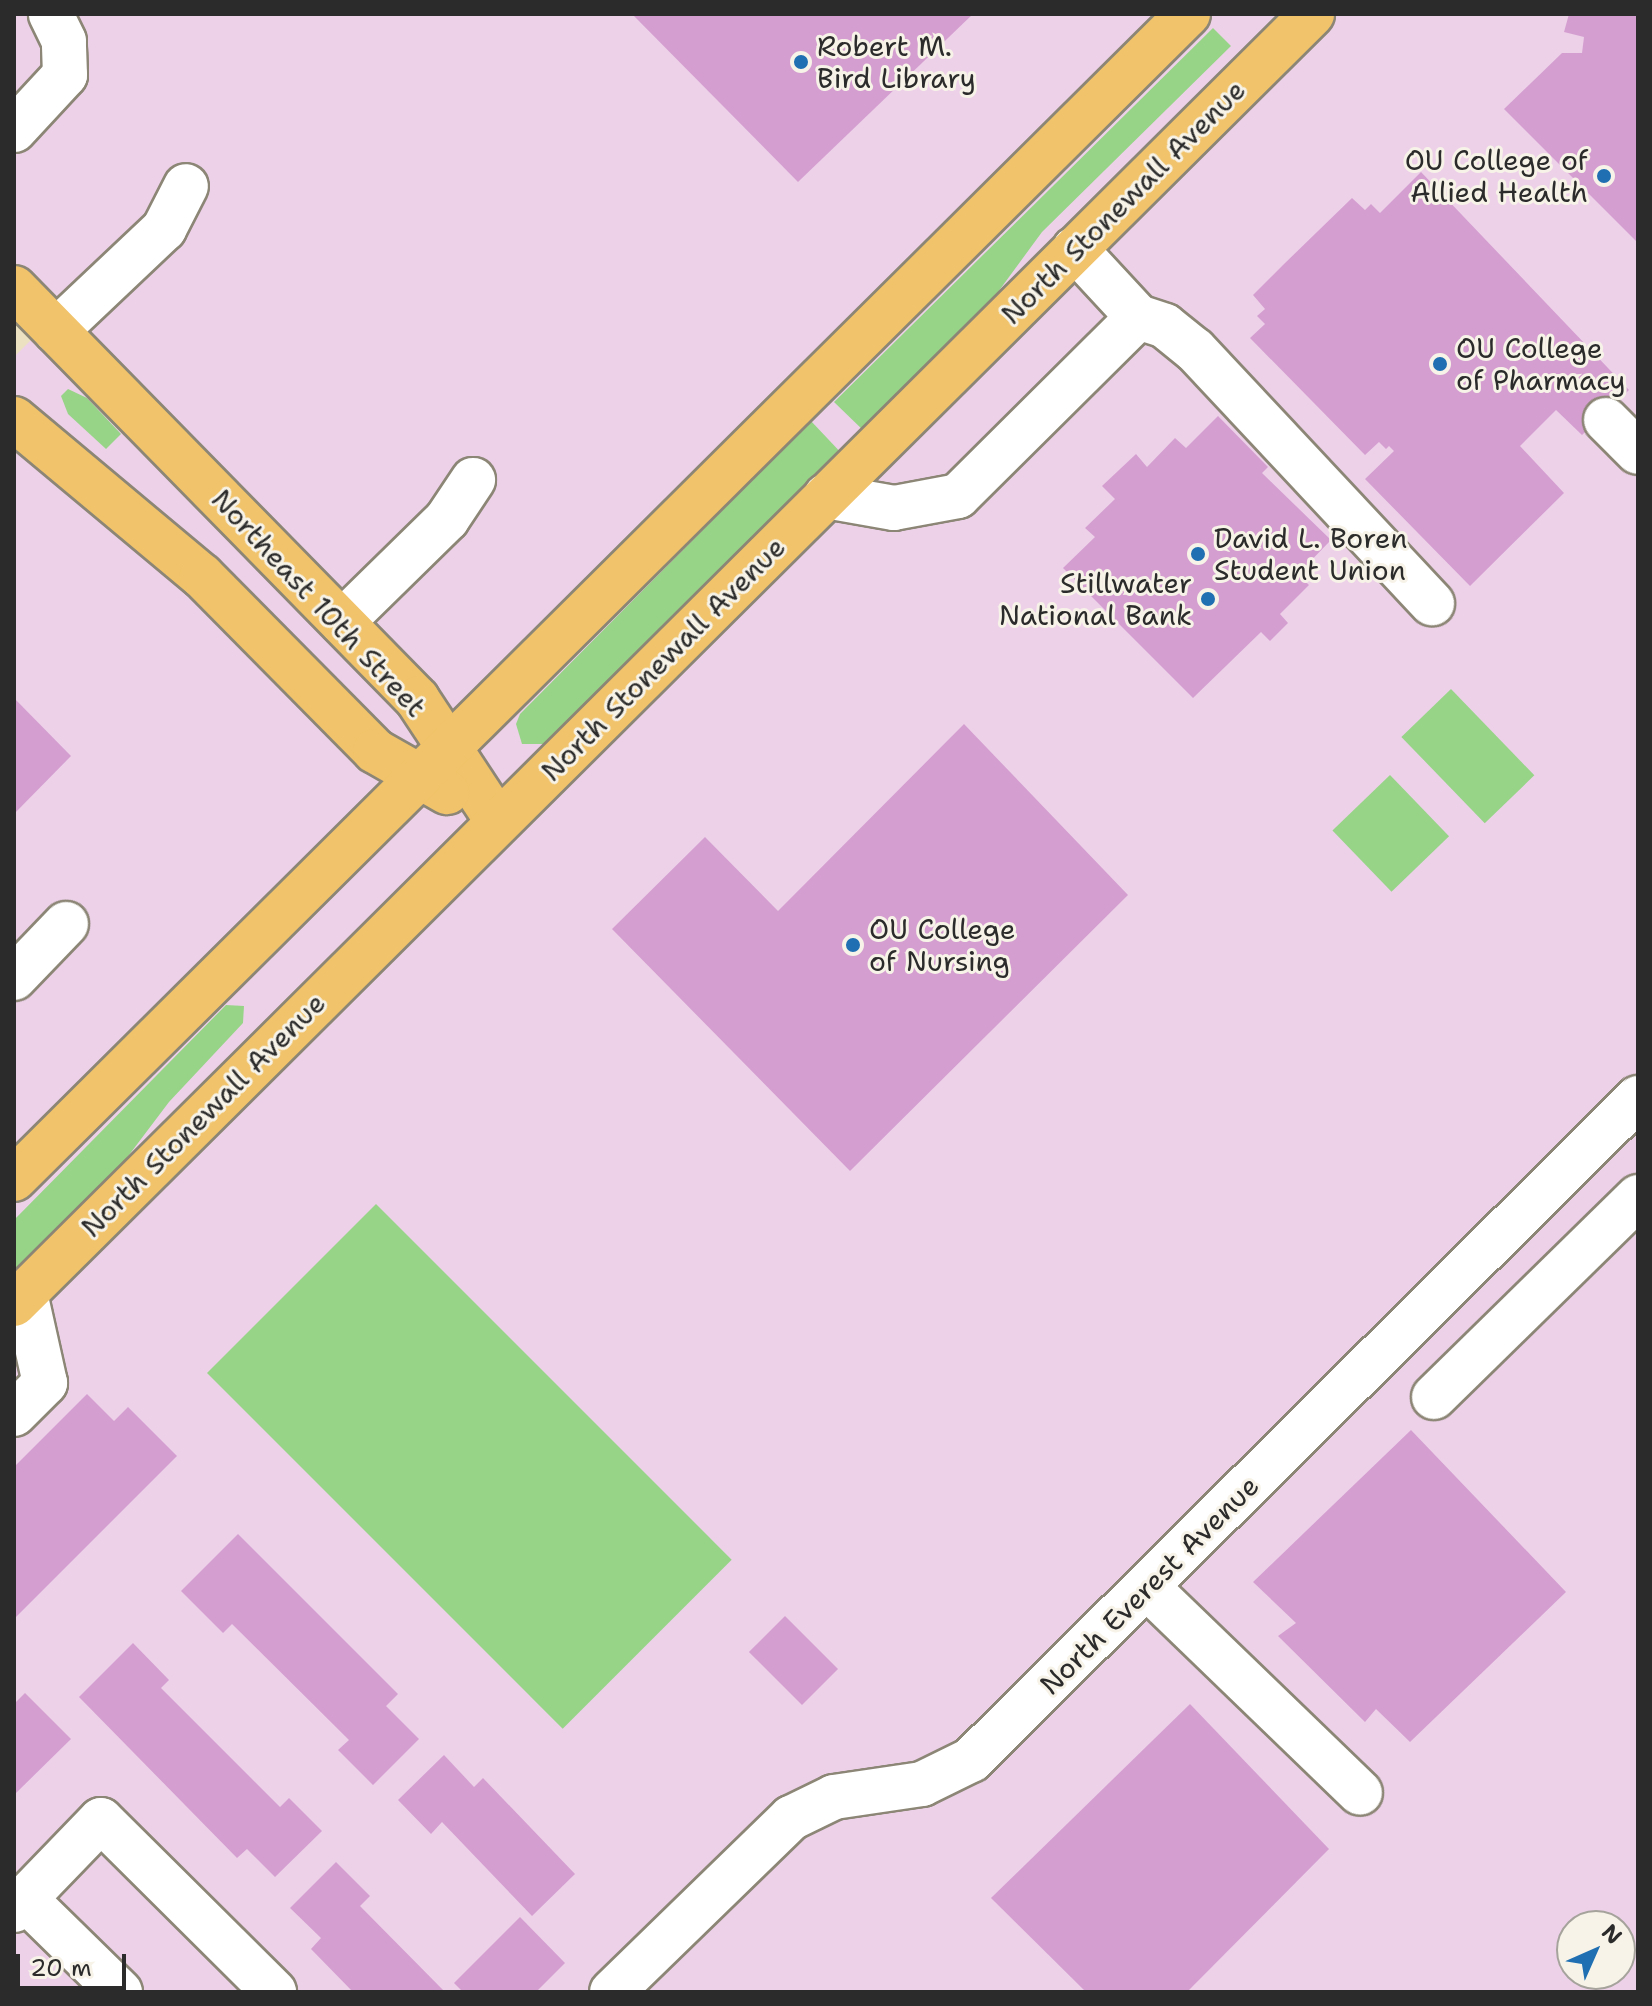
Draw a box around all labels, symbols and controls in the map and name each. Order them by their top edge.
place label: Robert M. Bird Library [817,29,976,95]
marker: Robert M. Bird Library [792,53,810,71]
street label: North Stonewall Avenue [994,73,1252,331]
place label: OU College of Allied Health [1405,143,1588,209]
marker: OU College of Allied Health [1595,167,1613,185]
place label: OU College of Pharmacy [1456,331,1626,397]
marker: OU College of Pharmacy [1431,355,1449,373]
street label: Northeast 10th Street [205,482,433,724]
place label: David L. Boren Student Union [1214,521,1407,587]
street label: North Stonewall Avenue [534,530,792,788]
marker: David L. Boren Student Union [1189,545,1207,563]
place label: Stillwater National Bank [999,566,1192,632]
marker: Stillwater National Bank [1199,590,1217,608]
place label: OU College of Nursing [869,912,1016,978]
marker: OU College of Nursing [844,936,862,954]
street label: North Stonewall Avenue [74,986,332,1244]
street label: North Everest Avenue [1033,1469,1265,1701]
north arrow [1556,1910,1636,1990]
text: N [1595,1918,1628,1951]
scale bar [20,1938,130,1988]
text: 20 m [30,1952,92,1984]

